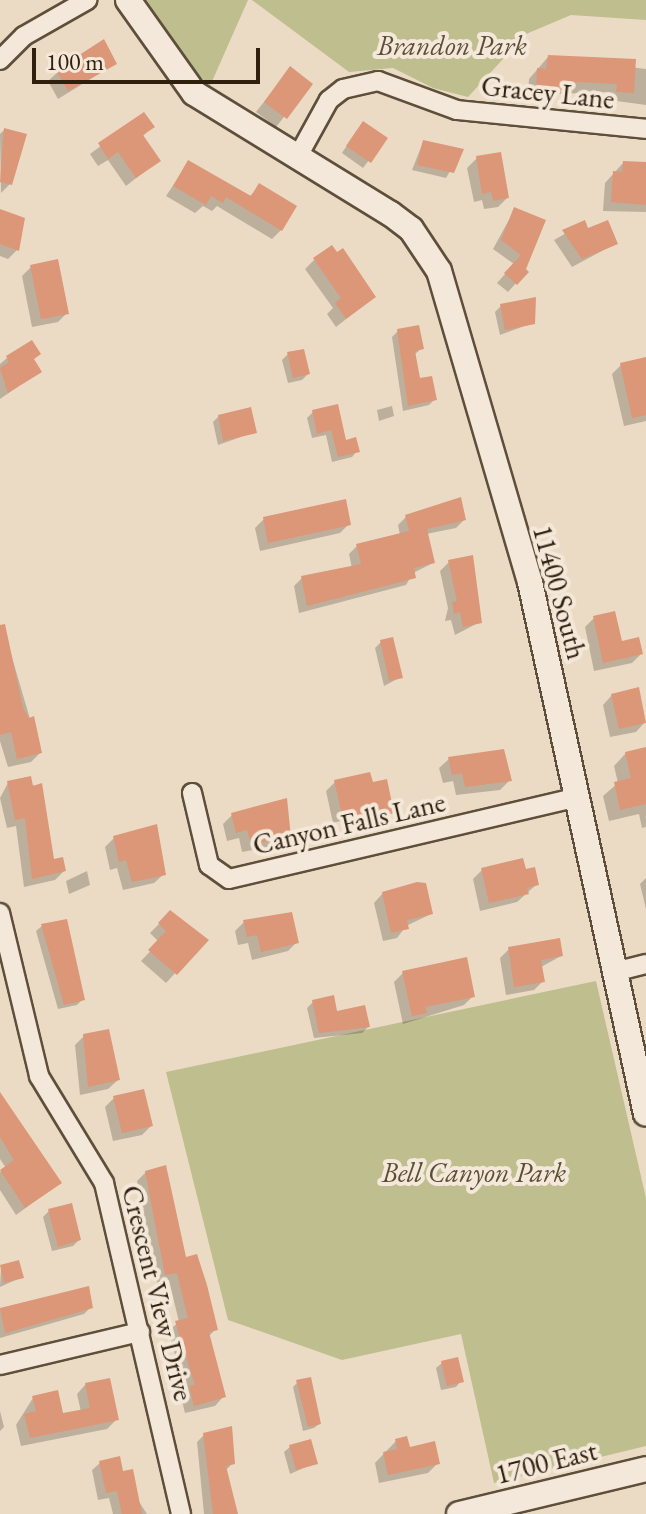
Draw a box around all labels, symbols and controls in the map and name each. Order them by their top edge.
park label: Brandon Park [377,28,527,62]
scale bar [36,32,264,82]
text: 100 m [46,46,104,77]
street label: Gracey Lane [480,68,616,116]
street label: 11400 South [526,521,594,663]
street label: Canyon Falls Lane [249,785,449,861]
park label: Bell Canyon Park [382,1155,566,1189]
street label: Crescent View Drive [115,1182,201,1404]
street label: 1700 East [492,1433,600,1491]

